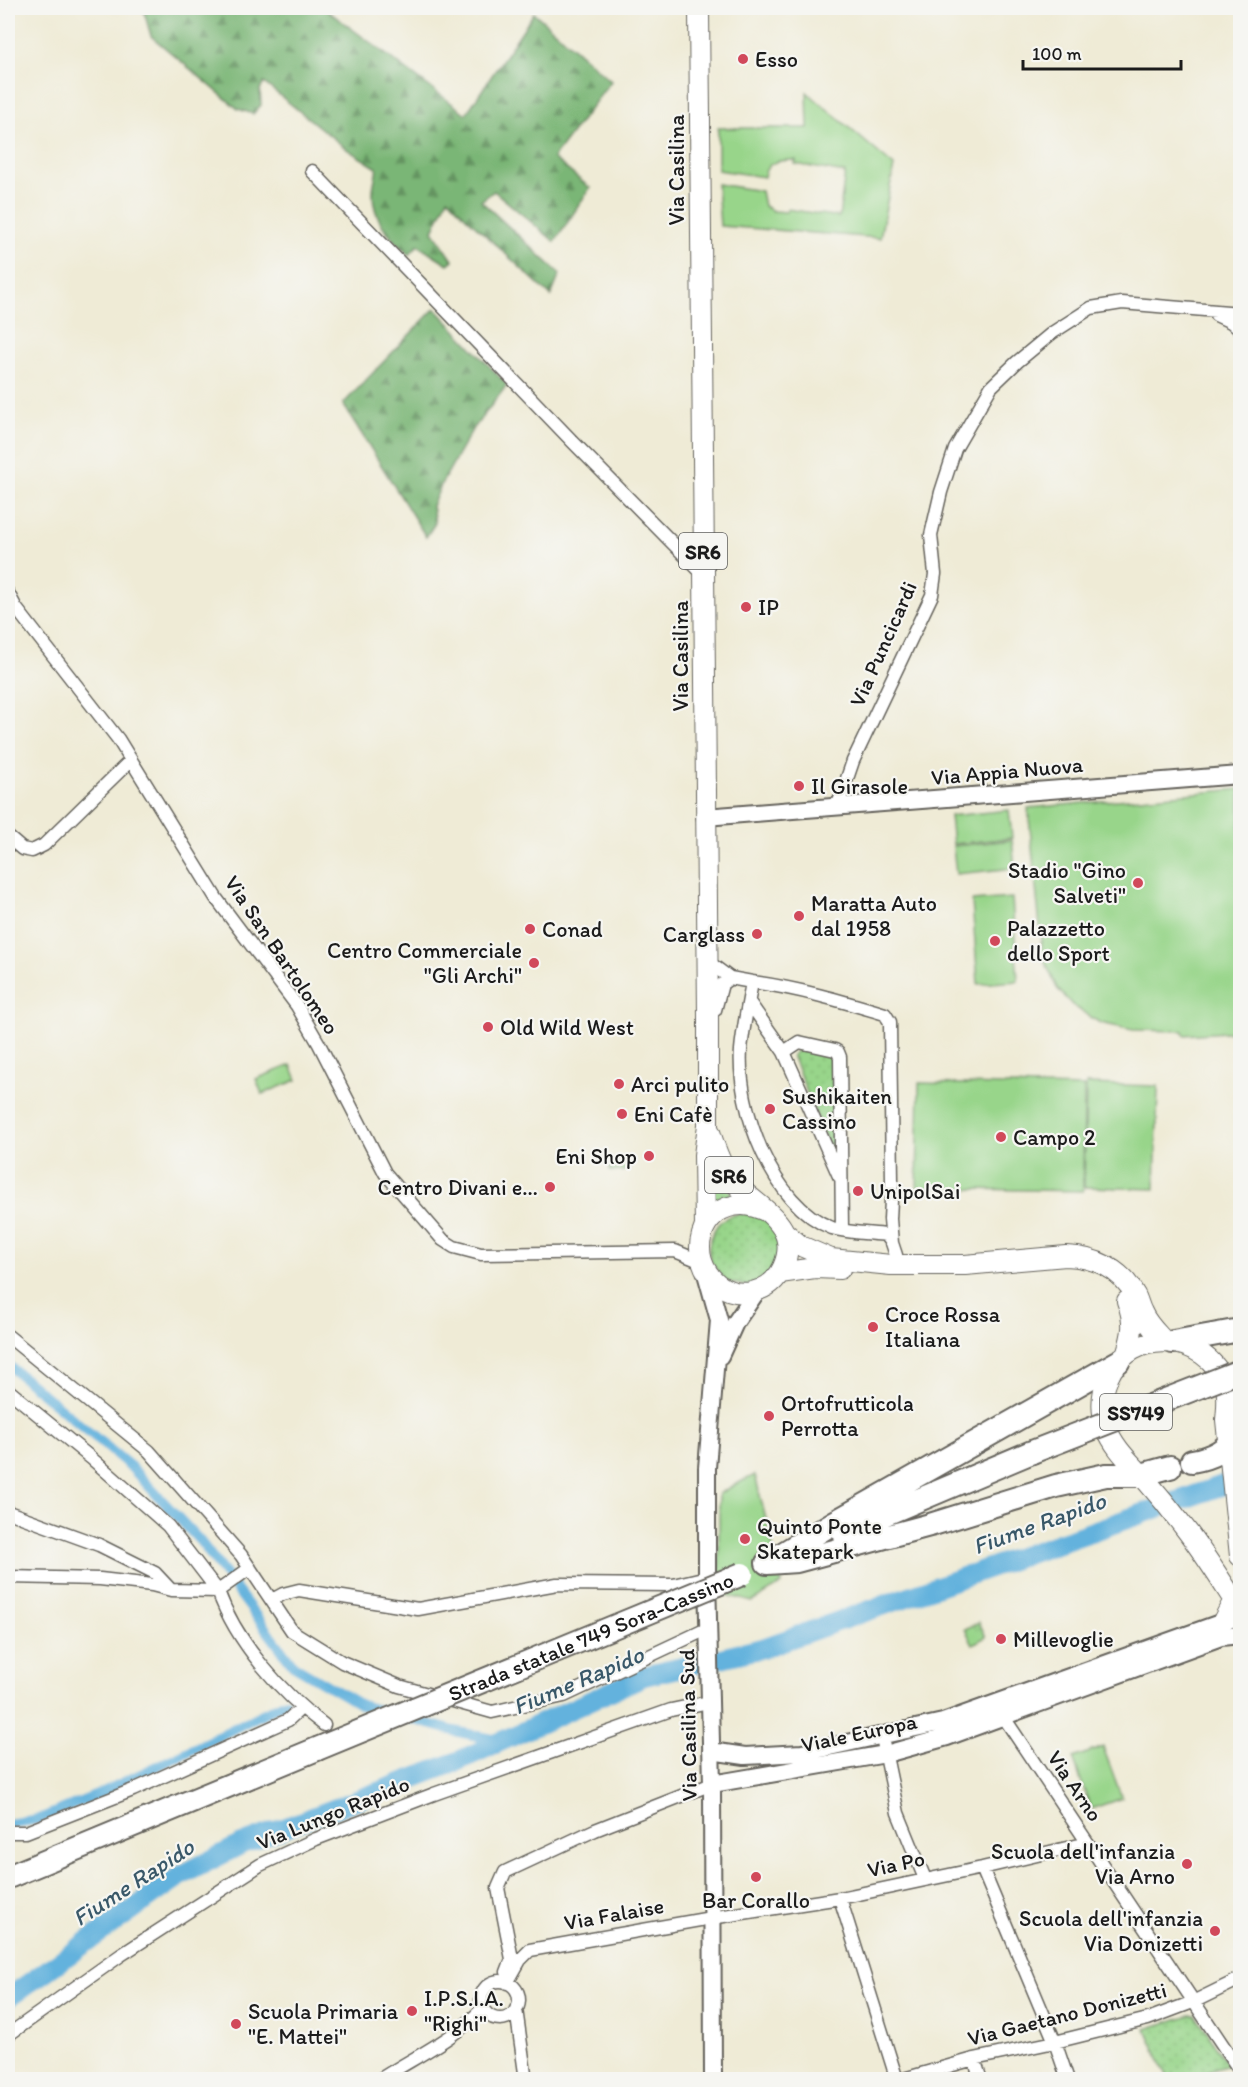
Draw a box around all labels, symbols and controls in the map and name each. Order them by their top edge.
scale bar [1023,33,1180,71]
text: 100 m [1032,43,1082,65]
place label: Esso [755,46,798,73]
marker: Esso [736,52,750,66]
street label: Via Casilina [663,114,690,226]
road number: SR6 [679,533,727,569]
street label: Via Puncicardi [843,577,923,711]
place label: IP [758,594,779,621]
street label: Via Casilina [667,600,694,712]
marker: IP [739,600,753,614]
street label: Via Appia Nuova [930,751,1085,791]
place label: Il Girasole [811,773,908,800]
marker: Il Girasole [792,779,806,793]
place label: Stadio "Gino Salveti" [1008,857,1126,909]
street label: Via San Bartolomeo [219,870,345,1040]
marker: Stadio "Gino Salveti" [1131,876,1145,890]
place label: Maratta Auto dal 1958 [811,890,937,942]
marker: Maratta Auto dal 1958 [792,909,806,923]
place label: Palazzetto dello Sport [1007,915,1110,967]
place label: Conad [542,916,603,943]
place label: Carglass [663,921,745,948]
marker: Conad [523,922,537,936]
marker: Carglass [750,927,764,941]
marker: Palazzetto dello Sport [988,934,1002,948]
place label: Centro Commerciale "Gli Archi" [327,937,522,989]
marker: Centro Commerciale "Gli Archi" [527,956,541,970]
place label: Old Wild West [500,1014,634,1041]
marker: Old Wild West [481,1020,495,1034]
place label: Arci pulito [631,1071,729,1098]
marker: Arci pulito [612,1077,626,1091]
place label: Sushikaiten Cassino [782,1083,892,1135]
place label: Eni Cafè [634,1101,713,1128]
marker: Sushikaiten Cassino [763,1102,777,1116]
marker: Eni Cafè [615,1107,629,1121]
place label: Campo 2 [1013,1124,1096,1151]
marker: Campo 2 [994,1130,1008,1144]
place label: Eni Shop [556,1143,637,1170]
marker: Eni Shop [642,1149,656,1163]
road number: SR6 [705,1157,753,1193]
place label: Centro Divani e… [378,1174,538,1201]
place label: UnipolSai [870,1178,960,1205]
marker: Centro Divani e… [543,1180,557,1194]
marker: UnipolSai [851,1184,865,1198]
place label: Croce Rossa Italiana [885,1301,1001,1353]
marker: Croce Rossa Italiana [866,1320,880,1334]
place label: Ortofrutticola Perrotta [781,1390,914,1442]
road number: SS749 [1100,1394,1172,1430]
marker: Ortofrutticola Perrotta [762,1409,776,1423]
water label: Fiume Rapido [969,1485,1110,1560]
place label: Quinto Ponte Skatepark [757,1513,882,1565]
marker: Quinto Ponte Skatepark [738,1532,752,1546]
street label: Strada statale 749 Sora-Cassino [444,1566,737,1707]
place label: Millevoglie [1013,1626,1114,1653]
marker: Millevoglie [994,1632,1008,1646]
water label: Fiume Rapido [508,1639,649,1721]
street label: Via Casilina Sud [673,1648,703,1802]
street label: Viale Europa [799,1707,920,1758]
street label: Via Arno [1041,1745,1109,1827]
street label: Via Lungo Rapido [253,1770,413,1856]
water label: Fiume Rapido [67,1831,200,1932]
place label: Scuola dell'infanzia Via Arno [991,1838,1175,1890]
street label: Via Po [865,1845,927,1883]
marker: Scuola dell'infanzia Via Arno [1180,1857,1194,1871]
marker: Bar Corallo [749,1870,763,1884]
place label: Bar Corallo [702,1887,810,1914]
street label: Via Falaise [562,1892,666,1936]
place label: Scuola dell'infanzia Via Donizetti [1019,1905,1203,1957]
marker: Scuola dell'infanzia Via Donizetti [1208,1924,1222,1938]
street label: Via Gaetano Donizetti [965,1976,1169,2052]
place label: I.P.S.I.A. "Righi" [424,1985,504,2037]
place label: Scuola Primaria "E. Mattei" [248,1998,399,2050]
marker: I.P.S.I.A. "Righi" [405,2004,419,2018]
marker: Scuola Primaria "E. Mattei" [229,2017,243,2031]

